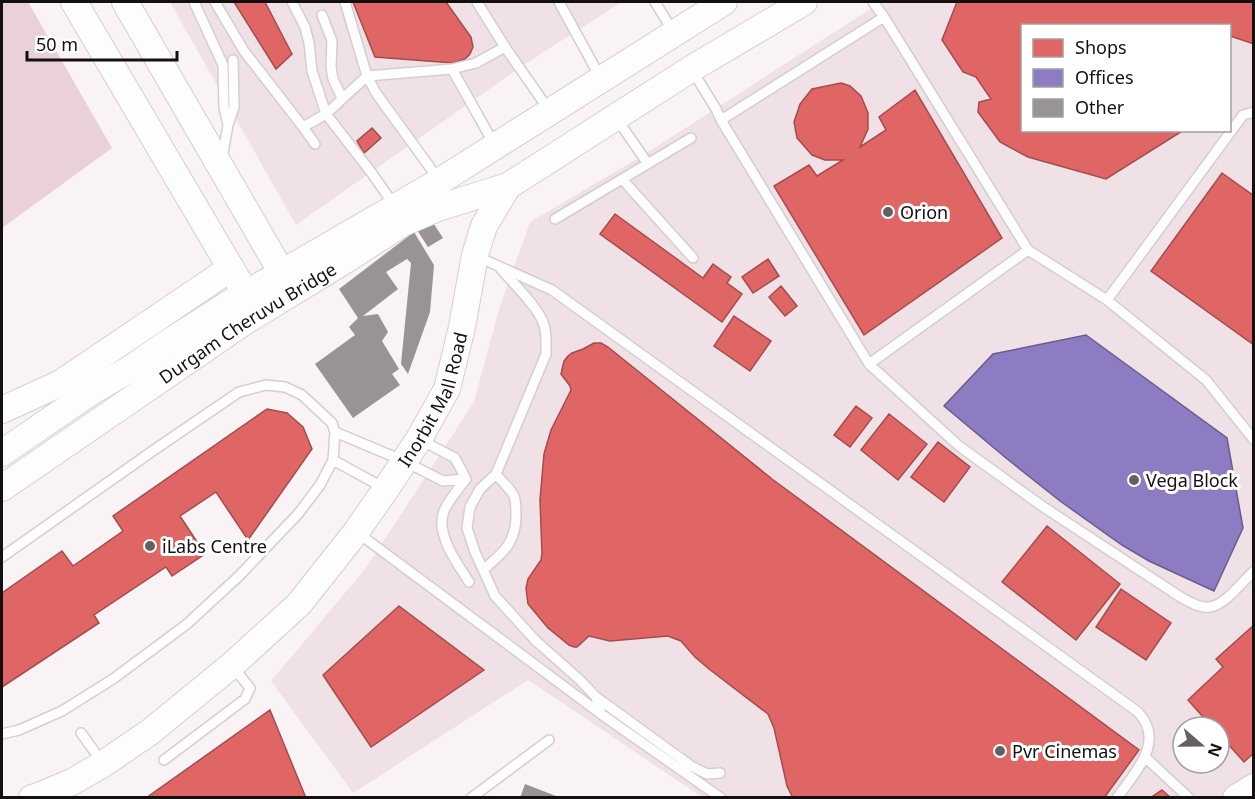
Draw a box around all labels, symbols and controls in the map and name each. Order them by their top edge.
scale bar [27,24,177,62]
legend [1021,24,1231,132]
text: 50 m [36,32,78,56]
text: Shops [1075,35,1127,59]
text: Offices [1075,65,1134,89]
text: Other [1075,95,1125,119]
place label: Orion [900,200,948,224]
marker: Orion [881,205,895,219]
street label: Durgam Cheruvu Bridge [154,257,341,389]
street label: Inorbit Mall Road [392,329,472,471]
place label: Vega Block [1146,468,1238,492]
marker: Vega Block [1127,473,1141,487]
place label: iLabs Centre [162,534,267,558]
marker: iLabs Centre [143,539,157,553]
north arrow [1171,715,1231,775]
place label: Pvr Cinemas [1012,739,1117,763]
text: N [1203,740,1228,760]
marker: Pvr Cinemas [993,744,1007,758]

